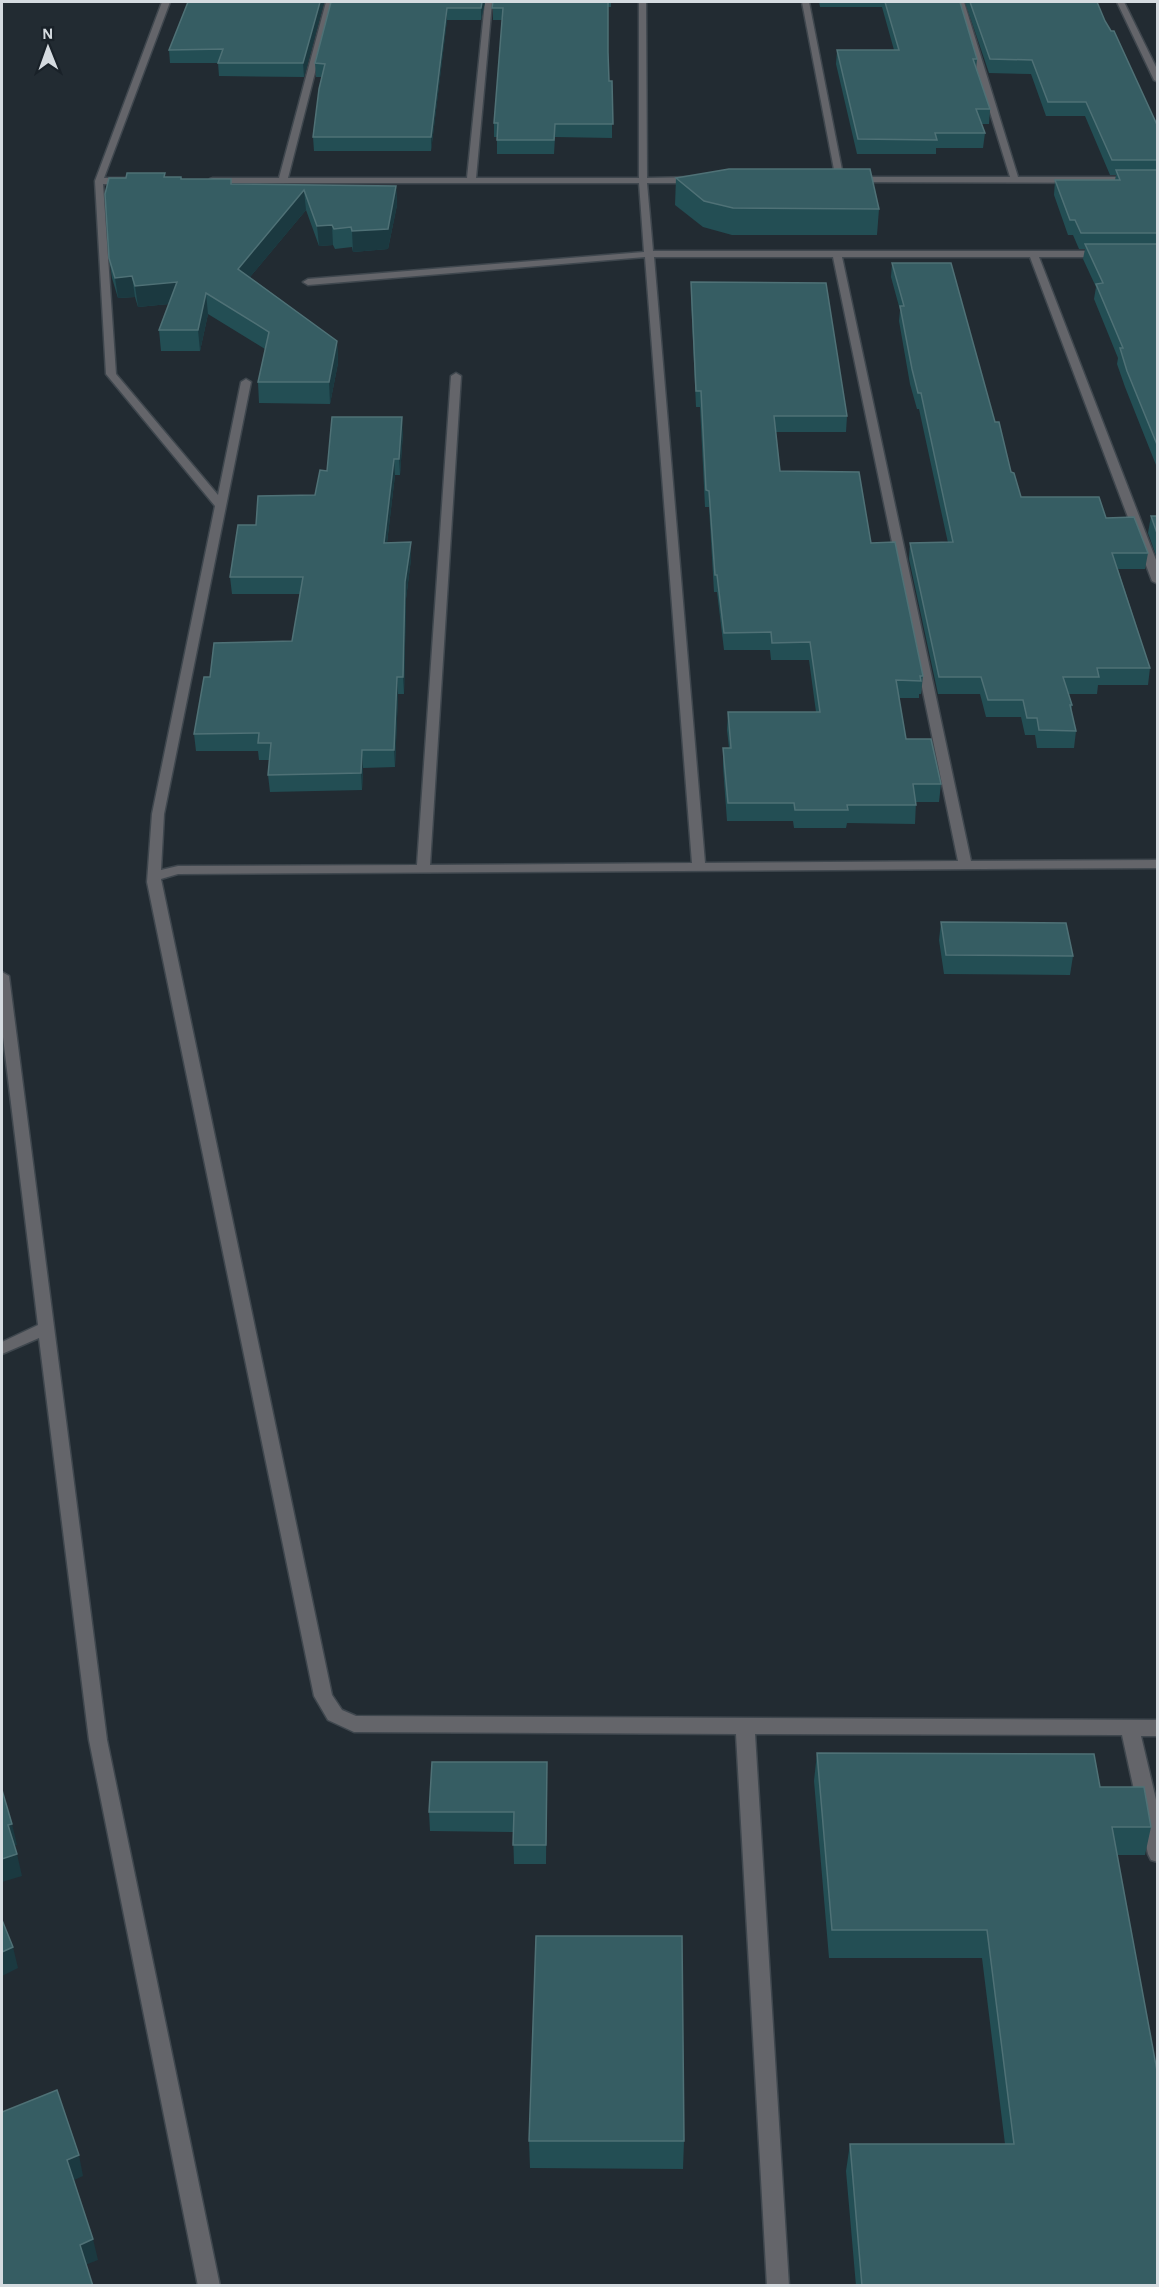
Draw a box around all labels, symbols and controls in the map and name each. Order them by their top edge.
north arrow [18,18,78,78]
text: N [42,26,53,42]

